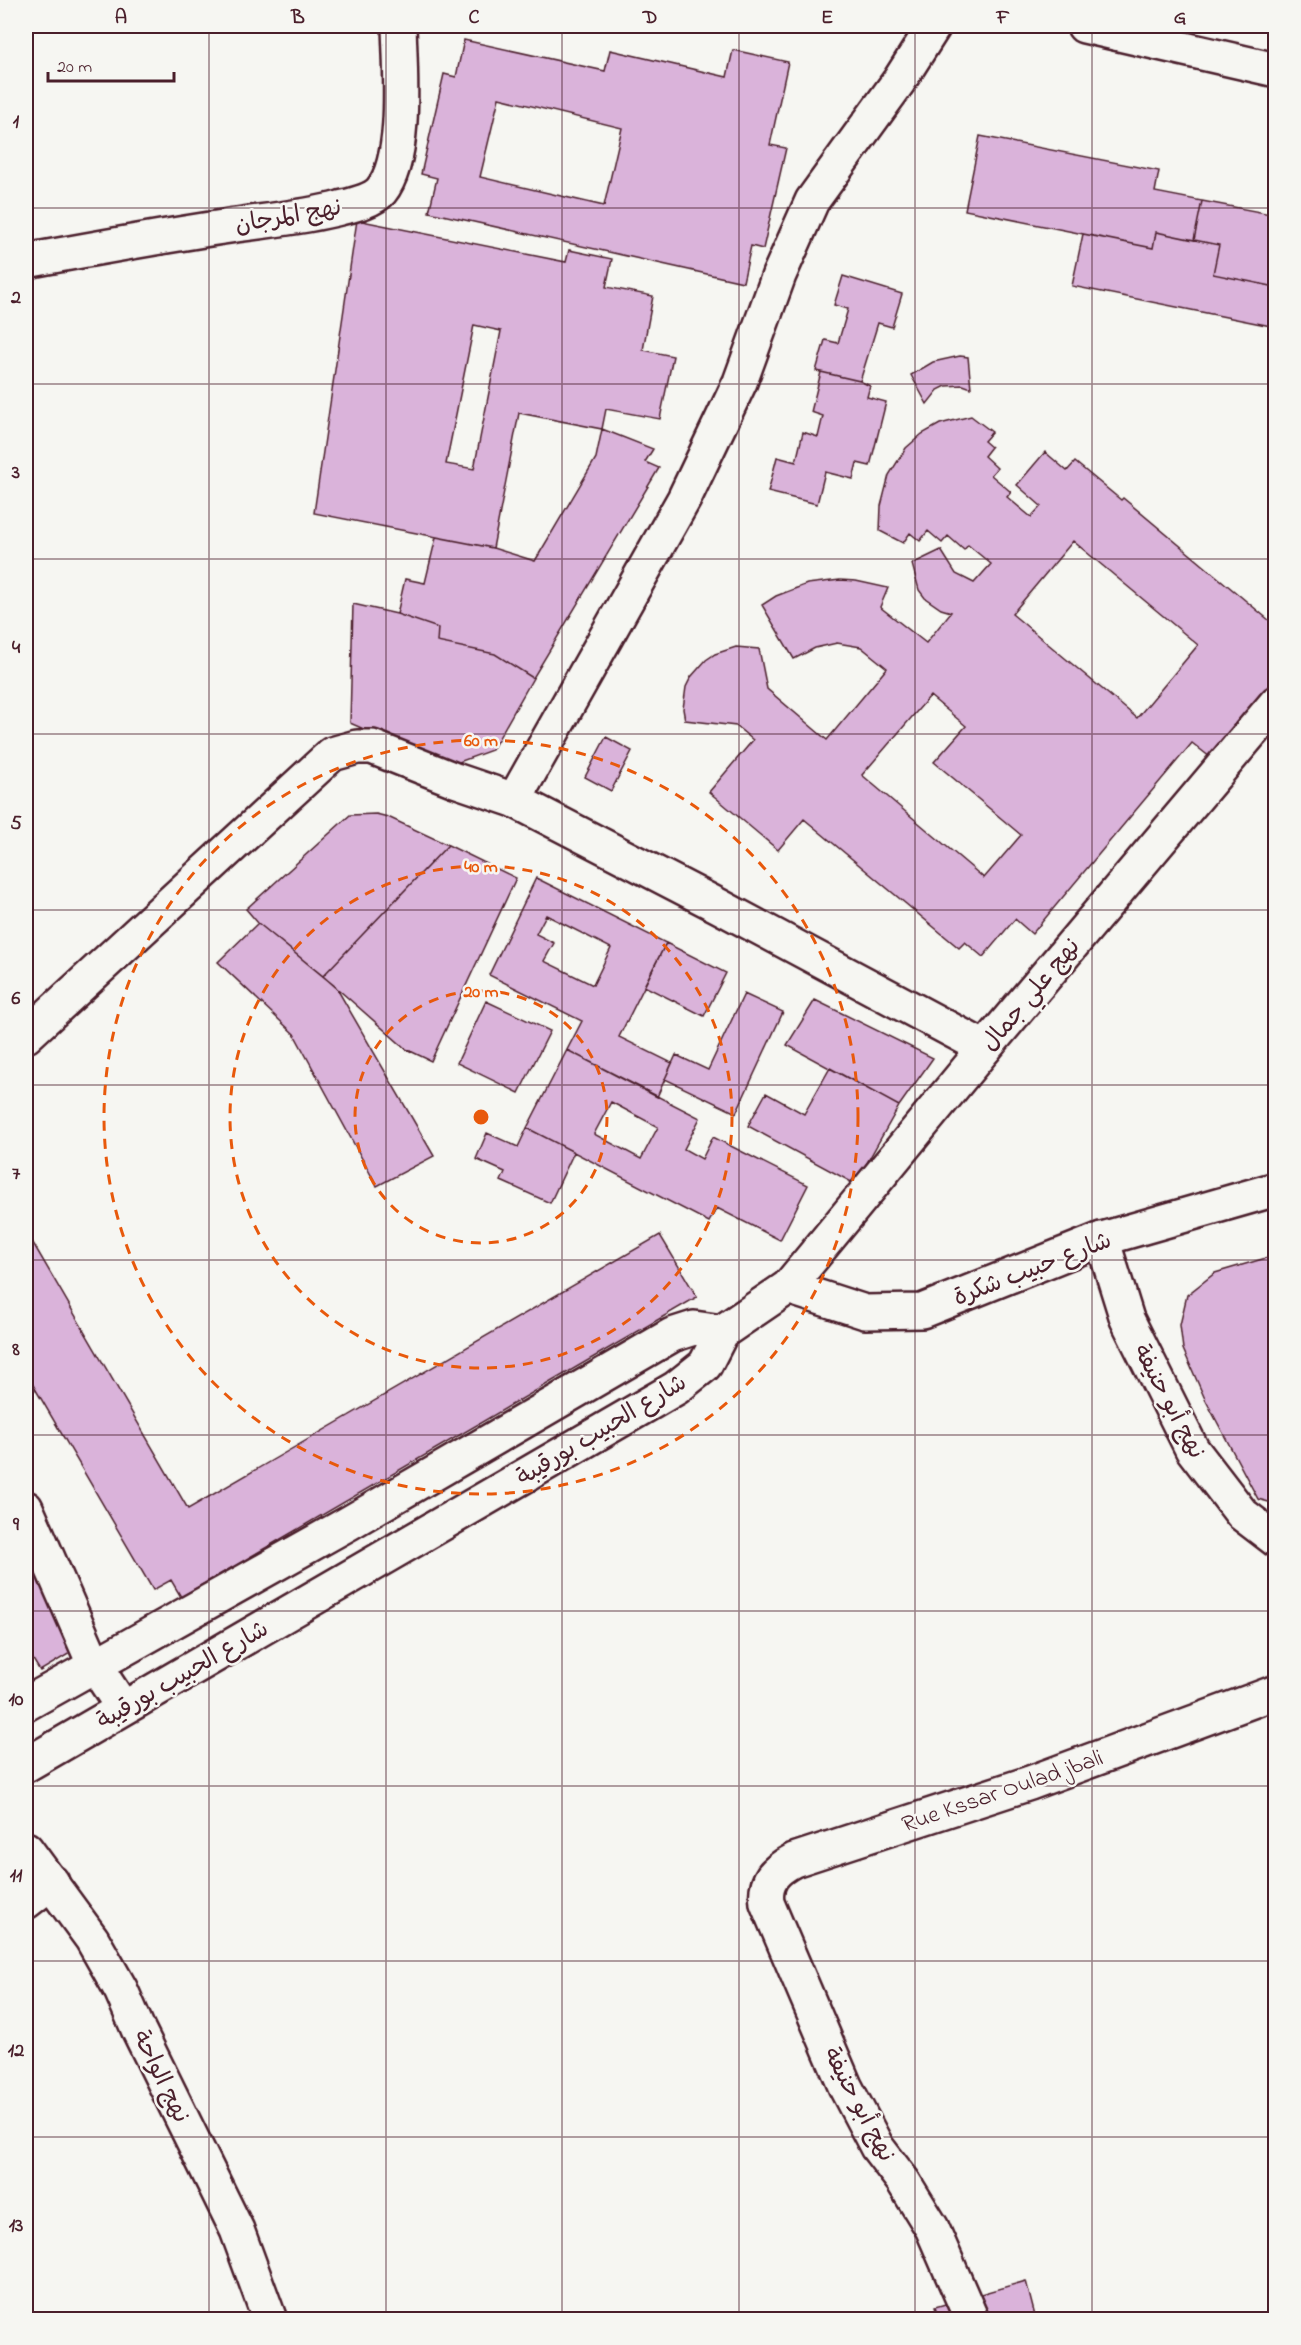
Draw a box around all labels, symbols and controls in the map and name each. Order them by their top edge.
text: A [115,4,127,33]
text: B [290,4,305,33]
text: C [469,4,480,33]
text: D [642,4,657,33]
text: E [821,4,833,33]
text: F [996,4,1010,33]
text: G [1174,4,1187,33]
scale bar [48,45,174,83]
text: 20 m [57,55,92,81]
text: 1 [13,108,20,137]
street label: نهج المرجان [232,191,344,244]
text: 2 [10,284,21,313]
text: 3 [11,459,20,488]
text: 4 [12,634,21,663]
text: 60 m [464,729,498,755]
text: 5 [10,810,22,839]
text: 40 m [464,855,498,881]
street label: نهج علي جمال [974,931,1091,1061]
text: 20 m [462,980,499,1006]
text: 6 [12,985,21,1014]
centre of rings [471,1107,491,1127]
text: 7 [12,1160,21,1189]
street label: شارع حبيب شكرة [949,1224,1117,1317]
text: 8 [11,1336,20,1365]
street label: نهج أبو حنيفة [1123,1339,1213,1466]
street label: شارع الحبيب بورقيبة [510,1366,694,1496]
text: 9 [12,1511,20,1540]
street label: شارع الحبيب بورقيبة [91,1613,276,1740]
text: 10 [9,1686,24,1715]
street label: Rue Kssar Oulad jbali [897,1741,1108,1843]
text: 11 [10,1862,23,1891]
street label: نهج الواحة [122,2025,197,2129]
text: 12 [8,2037,24,2066]
street label: نهج أبو حنيفة [813,2042,903,2169]
text: 13 [9,2212,23,2241]

